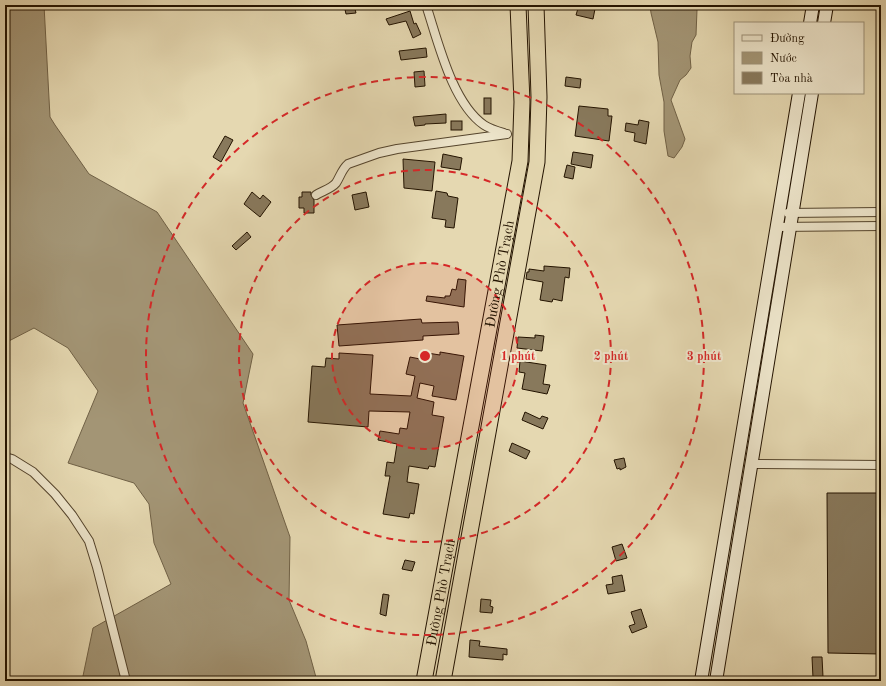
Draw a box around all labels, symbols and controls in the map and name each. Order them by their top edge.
legend [734,22,864,94]
text: Đường [770,33,805,45]
text: Nước [770,53,797,65]
text: Tòa nhà [770,73,813,85]
street label: Đường Phò Trạch [483,219,517,329]
centre of rings [418,349,432,363]
text: 1 phút [501,351,536,363]
text: 2 phút [594,351,629,363]
text: 3 phút [687,351,722,363]
street label: Đường Phò Trạch [425,538,458,647]

